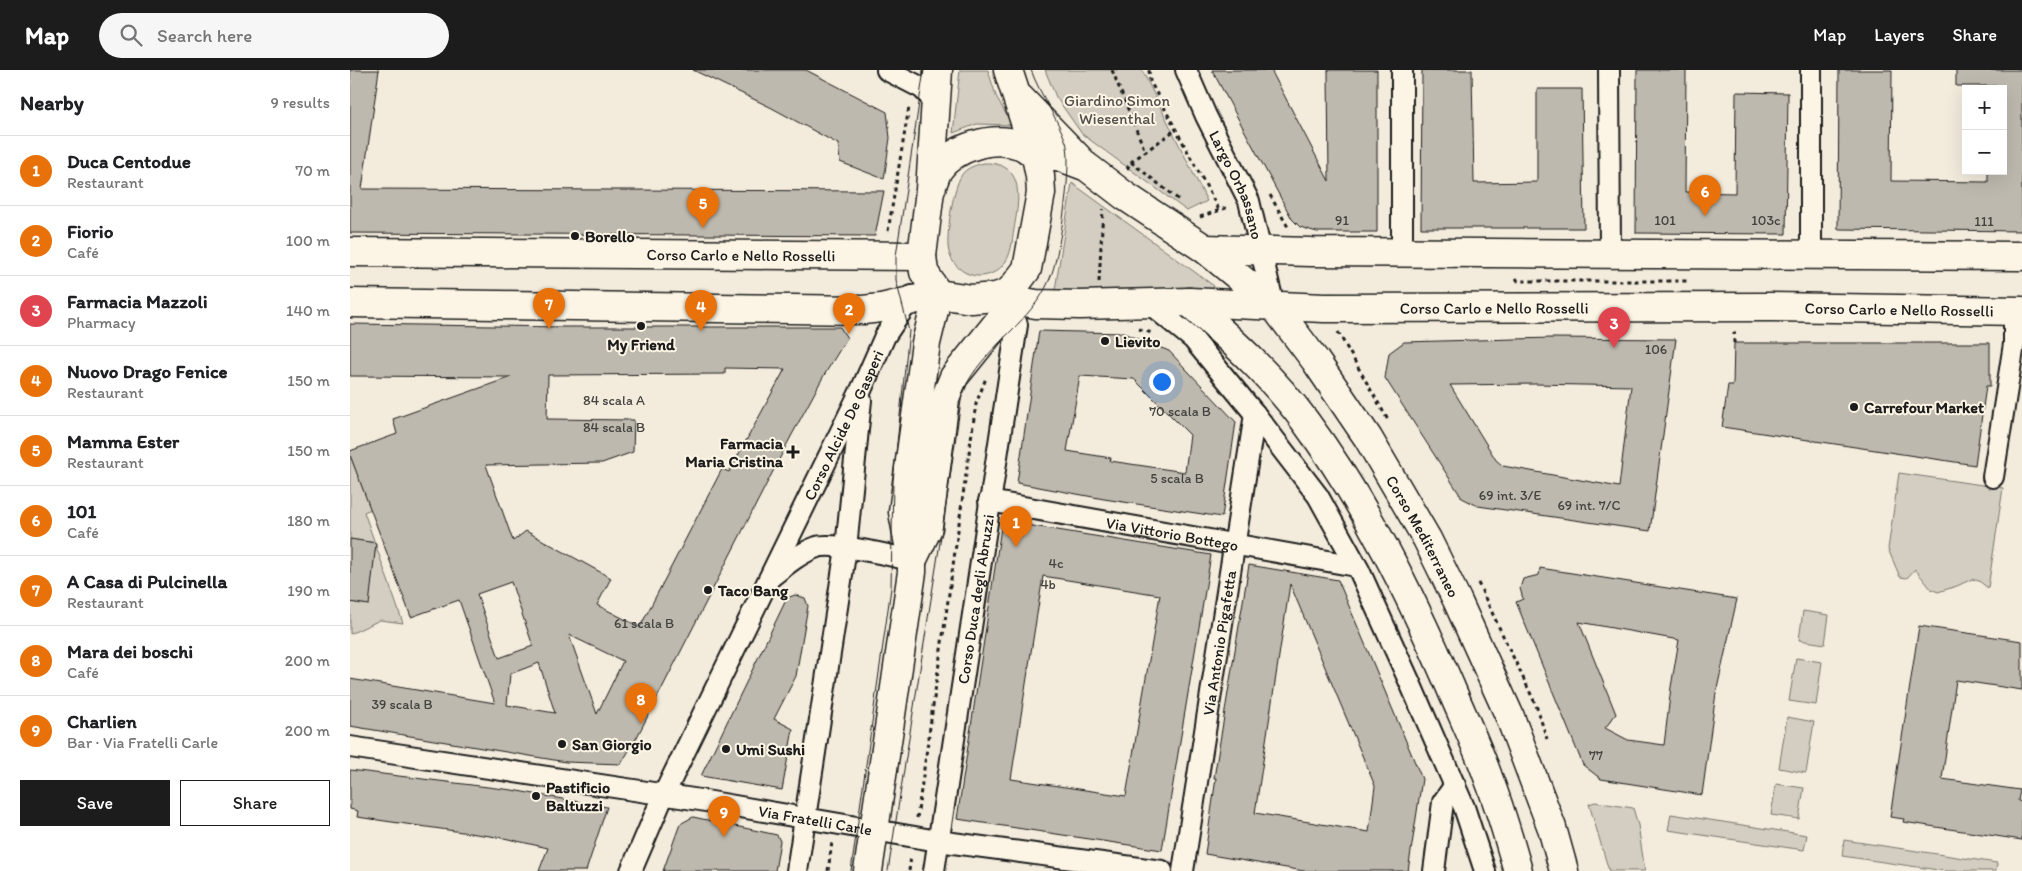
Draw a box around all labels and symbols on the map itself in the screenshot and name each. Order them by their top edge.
park label: Giardino Simon Wiesenthal [1064,91,1170,128]
street label: Largo Orbassano [1205,127,1267,241]
pin: 6 [1689,175,1721,216]
pin: 5 [687,187,719,228]
house number: 91 [1335,212,1349,229]
house number: 101 [1654,212,1676,229]
house number: 103c [1751,212,1781,229]
house number: 111 [1974,213,1994,230]
place label: Borello [585,227,635,246]
marker: Borello [569,230,581,242]
street label: Corso Carlo e Nello Rosselli [646,245,836,265]
pin: 7 [533,288,565,329]
pin: 4 [685,290,717,331]
pin: 2 [833,293,865,334]
street label: Corso Carlo e Nello Rosselli [1400,298,1589,317]
street label: Corso Carlo e Nello Rosselli [1805,298,1994,320]
pin: 3 [1598,307,1630,348]
marker: My Friend [635,320,647,332]
place label: Lievito [1115,332,1160,351]
place label: My Friend [607,335,675,355]
marker: Lievito [1099,335,1111,347]
house number: 106 [1645,341,1667,358]
street label: Corso Alcide De Gasperi [799,347,887,503]
your location [1149,369,1175,395]
house number: 84 scala A [583,392,645,409]
place label: Carrefour Market [1864,398,1984,417]
marker: Carrefour Market [1848,401,1860,413]
house number: 70 scala B [1149,403,1211,420]
house number: 84 scala B [583,419,645,436]
place label: Farmacia Maria Cristina [685,434,784,471]
marker: Farmacia Maria Cristina [787,446,799,458]
house number: 5 scala B [1150,470,1204,487]
street label: Corso Mediterraneo [1382,472,1464,600]
house number: 69 int. 3/E [1479,487,1541,504]
house number: 69 int. 7/C [1557,497,1621,514]
pin: 1 [1000,506,1032,547]
street label: Via Vittorio Bottego [1104,512,1240,555]
street label: Corso Duca degli Abruzzi [953,513,998,685]
house number: 4c [1049,555,1064,572]
street label: Via Antonio Pigafetta [1198,568,1240,717]
house number: 4b [1040,576,1056,593]
place label: Taco Bang [717,581,789,601]
marker: Taco Bang [702,584,714,596]
house number: 61 scala B [614,615,674,632]
pin: 8 [625,683,657,724]
house number: 39 scala B [371,696,433,713]
place label: San Giorgio [572,735,652,755]
marker: San Giorgio [556,738,568,750]
place label: Umi Sushi [736,740,805,759]
marker: Umi Sushi [720,743,732,755]
house number: 77 [1589,747,1603,764]
place label: Pastificio Baltuzzi [546,778,610,815]
marker: Pastificio Baltuzzi [530,790,542,802]
pin: 9 [708,796,740,837]
street label: Via Fratelli Carle [757,801,874,839]

